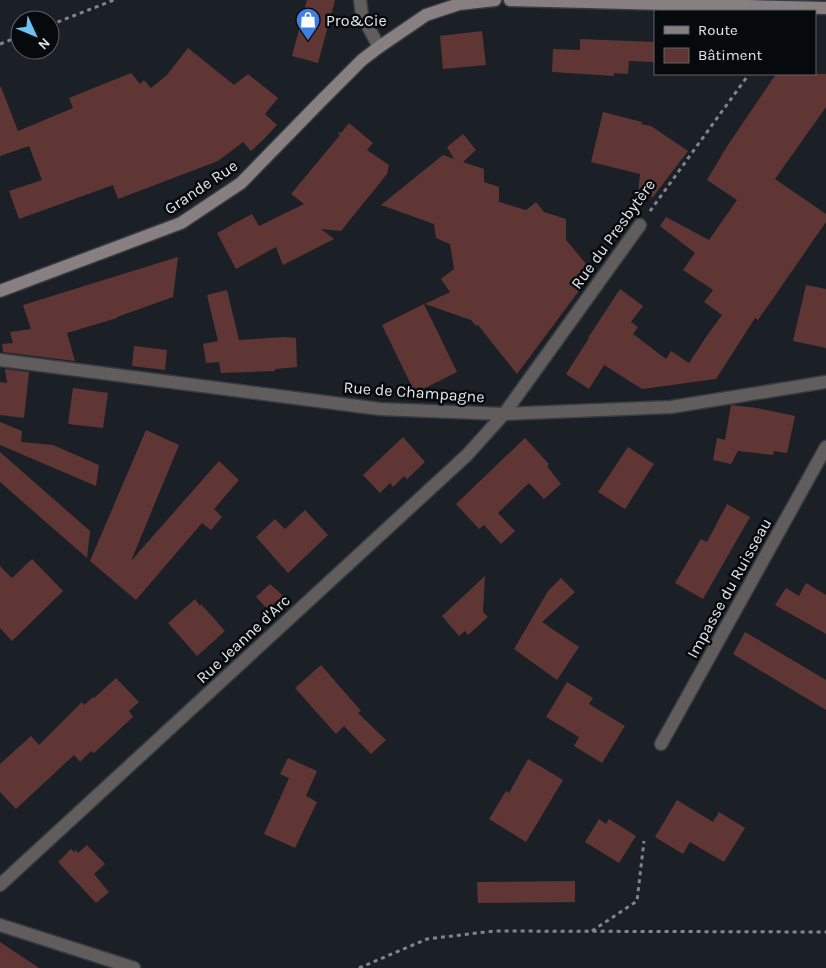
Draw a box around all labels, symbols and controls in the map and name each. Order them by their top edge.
shop icon: Pro&Cie [295,7,321,41]
north arrow [10,10,60,60]
legend [654,10,816,75]
place label: Pro&Cie [326,11,387,30]
text: Route [698,21,738,39]
text: N [34,34,54,53]
text: Bâtiment [698,46,762,64]
street label: Grande Rue [161,156,241,218]
street label: Rue du Presbytère [567,175,659,293]
street label: Rue de Champagne [343,378,485,406]
street label: Impasse du Ruisseau [683,515,775,661]
street label: Rue Jeanne d'Arc [192,591,294,687]

